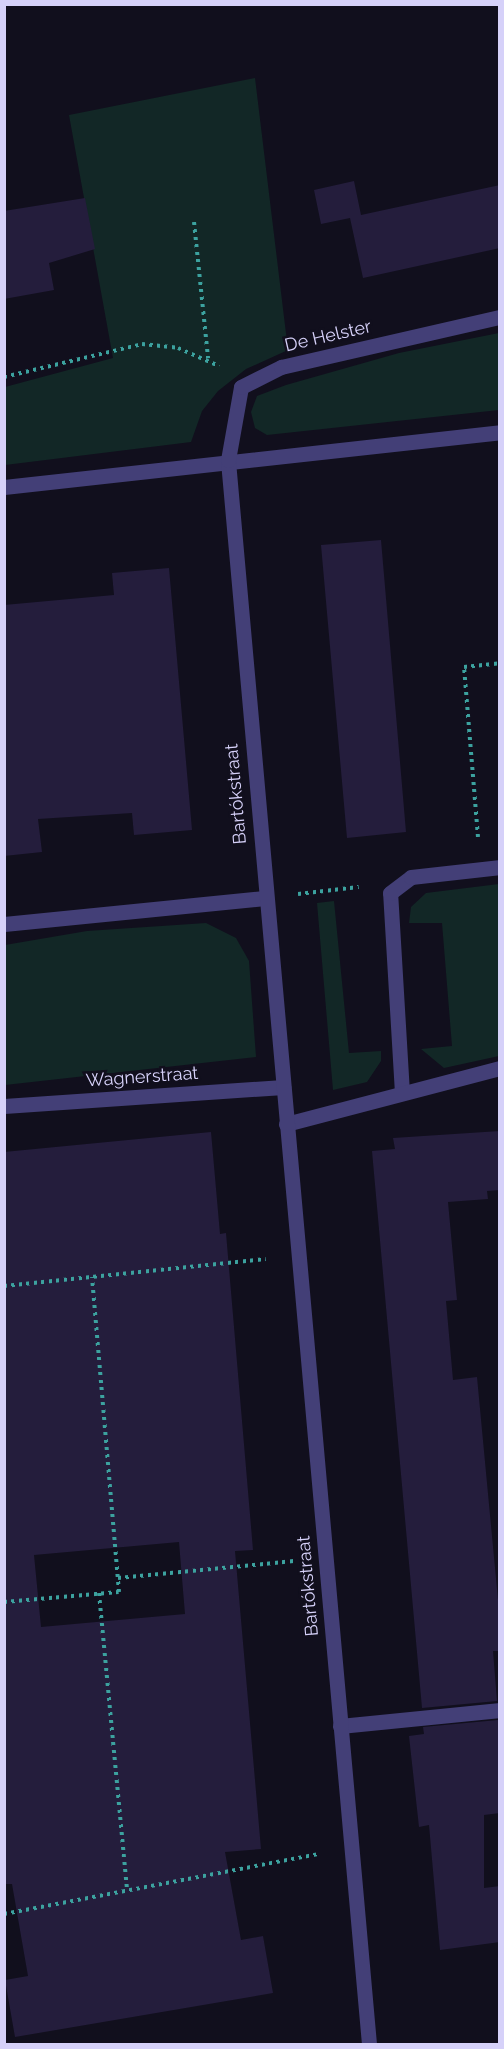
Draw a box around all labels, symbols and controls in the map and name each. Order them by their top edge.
street label: De Helster [283,316,373,356]
street label: Bartókstraat [221,743,251,845]
street label: Wagnerstraat [85,1062,199,1092]
street label: Bartókstraat [293,1535,323,1637]

